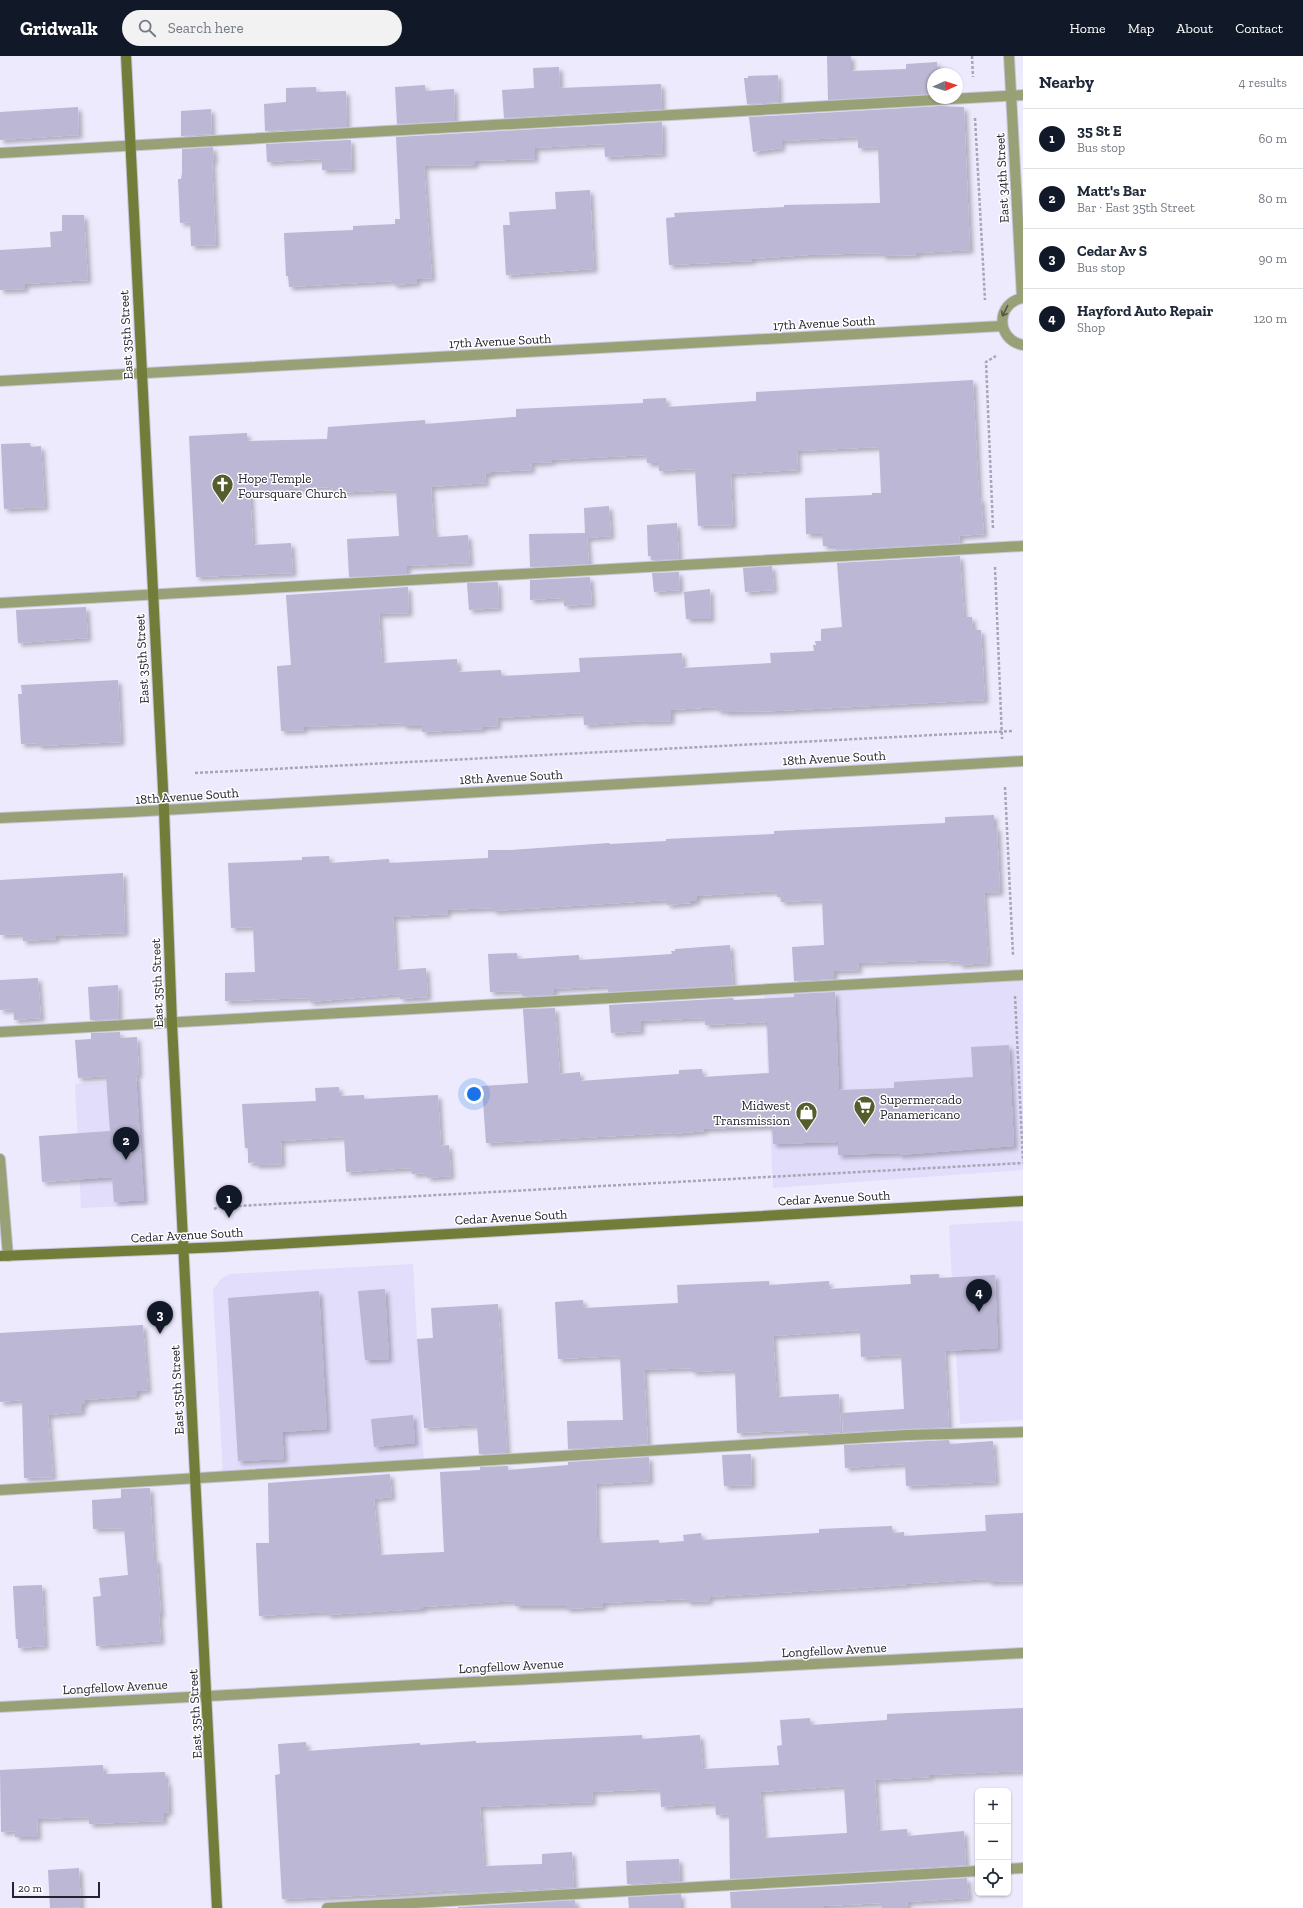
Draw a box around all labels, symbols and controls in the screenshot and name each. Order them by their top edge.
search box [122,10,402,46]
text: Gridwalk [20,17,98,40]
icon: search [136,17,158,39]
text: Search here [168,19,244,37]
text: Home [1070,20,1106,37]
text: Map [1128,20,1154,37]
text: About [1176,20,1213,37]
text: Contact [1235,20,1283,37]
north arrow [927,68,963,104]
text: Nearby [1039,72,1094,92]
text: 4 results [1239,75,1287,90]
text: 35 St E [1077,122,1122,140]
text: 1 [1049,131,1055,146]
text: 60 m [1258,131,1287,146]
street label: East 34th Street [992,133,1012,223]
text: Bus stop [1077,140,1125,155]
text: Matt's Bar [1077,182,1146,200]
text: 2 [1049,191,1055,206]
text: 80 m [1258,191,1287,206]
text: Bar · East 35th Street [1077,200,1195,215]
text: Cedar Av S [1077,242,1147,260]
text: 3 [1049,251,1055,266]
text: 90 m [1258,251,1287,266]
text: Bus stop [1077,260,1125,275]
street label: East 35th Street [116,290,136,380]
text: Hayford Auto Repair [1077,302,1213,320]
one-way arrow [1001,305,1008,317]
text: 4 [1048,311,1056,326]
text: 120 m [1254,311,1287,326]
street label: 17th Avenue South [772,313,876,333]
text: Shop [1077,320,1105,335]
street label: 17th Avenue South [448,331,552,351]
place label: Hope Temple Foursquare Church [238,471,348,501]
church icon: Hope Temple Foursquare Church [209,472,235,505]
street label: East 35th Street [132,614,152,704]
street label: 18th Avenue South [782,748,887,768]
street label: 18th Avenue South [459,767,564,787]
street label: 18th Avenue South [135,785,240,807]
street label: East 35th Street [148,938,166,1028]
your location [464,1084,484,1104]
place label: Supermercado Panamericano [880,1092,962,1122]
supermarket icon: Supermercado Panamericano [852,1093,878,1126]
place label: Midwest Transmission [713,1098,791,1128]
shop icon: Midwest Transmission [793,1099,819,1132]
pin: 2 [113,1127,139,1160]
pin: 1 [216,1185,242,1218]
street label: Cedar Avenue South [777,1188,891,1208]
street label: Cedar Avenue South [454,1207,568,1227]
street label: Cedar Avenue South [130,1225,244,1245]
pin: 4 [966,1279,992,1312]
pin: 3 [147,1301,173,1334]
street label: East 35th Street [167,1345,187,1435]
street label: Longfellow Avenue [781,1640,887,1660]
street label: Longfellow Avenue [458,1656,564,1676]
street label: East 35th Street [185,1669,205,1759]
street label: Longfellow Avenue [62,1677,168,1697]
map controls [975,1788,1011,1896]
button: + [975,1788,1011,1824]
button: − [975,1824,1011,1860]
button: locate [975,1860,1011,1896]
scale bar [12,1880,100,1899]
text: 20 m [18,1882,42,1895]

